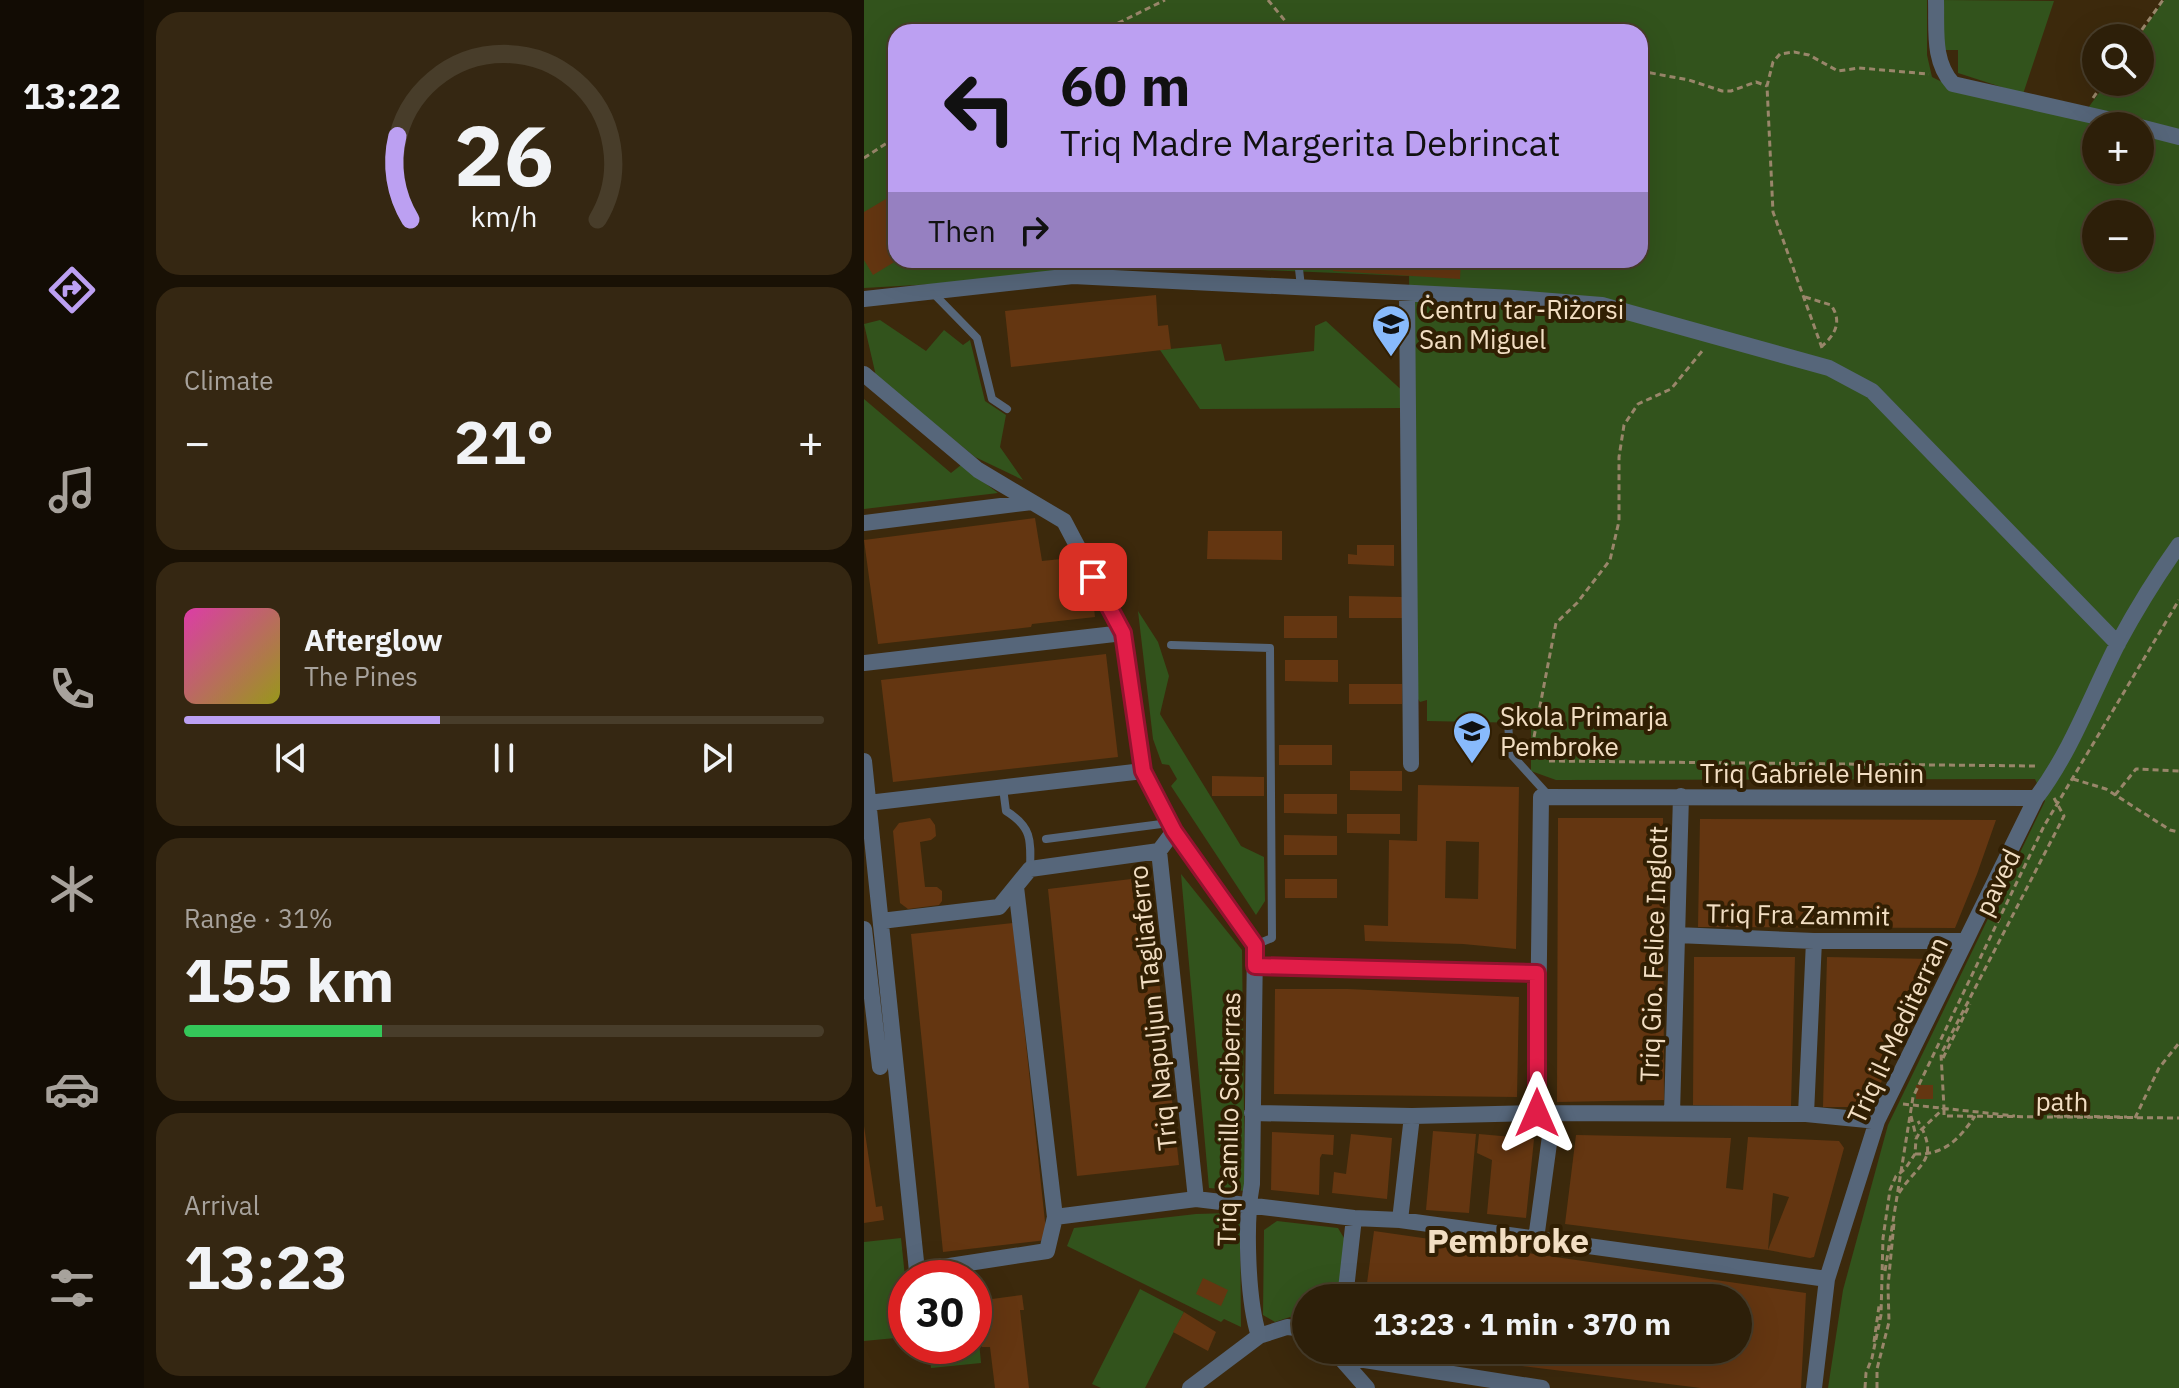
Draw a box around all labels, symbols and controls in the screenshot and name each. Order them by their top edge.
map controls [2082,24,2154,272]
button: search [2082,24,2154,96]
text: 60 m [1060,49,1190,121]
icon: left [928,56,1032,160]
text: 13:22 [23,72,121,119]
text: 26 [454,100,554,208]
button: + [2082,112,2154,184]
text: Triq Madre Margerita Debrincat [1060,119,1561,166]
text: km/h [470,198,538,235]
button: − [2082,200,2154,272]
icon: right [1012,208,1056,252]
text: Then [928,211,996,250]
icon: directions [44,262,100,318]
place label: Ċentru tar-Riżorsi San Miguel [1419,292,1624,356]
school or university icon: Ċentru tar-Riżorsi San Miguel [1370,303,1412,358]
text: Climate [184,363,274,397]
text: 21° [454,402,554,481]
text: − [184,413,210,470]
text: + [798,413,824,470]
icon: music [44,462,100,518]
pin [1059,543,1127,611]
icon: arrive [1071,555,1115,599]
text: Afterglow [304,620,443,659]
text: The Pines [304,659,418,693]
icon: phone [44,661,100,717]
place label: Skola Primarja Pembroke [1500,699,1668,763]
school or university icon: Skola Primarja Pembroke [1451,710,1493,765]
icon: previous [269,736,313,780]
icon: pause [482,736,526,780]
icon: next [695,736,739,780]
street label: Triq Gabriele Henin [1700,756,1924,790]
street label: Triq Gio. Felice Inglott [1632,825,1674,1083]
street label: paved [1966,843,2028,921]
icon: climate [44,861,100,917]
street label: Triq Napuljun Tagliaferro [1120,864,1184,1152]
street label: Triq Fra Zammit [1706,895,1890,933]
text: Range · 31% [184,901,333,935]
street label: Triq il-Mediterran [1839,931,1955,1129]
text: 155 km [184,940,394,1019]
street label: Triq Camillo Sciberras [1209,991,1247,1247]
icon: car [44,1061,100,1117]
position arrow [1495,1071,1579,1155]
street label: path [2035,1084,2089,1118]
text: Arrival [184,1188,260,1222]
district label: Pembroke [1427,1218,1589,1262]
text: 13:23 [184,1227,348,1306]
icon: filters [44,1260,100,1316]
speed limit sign: 30 [888,1260,992,1364]
text: 13:23 · 1 min · 370 m [1373,1304,1671,1343]

